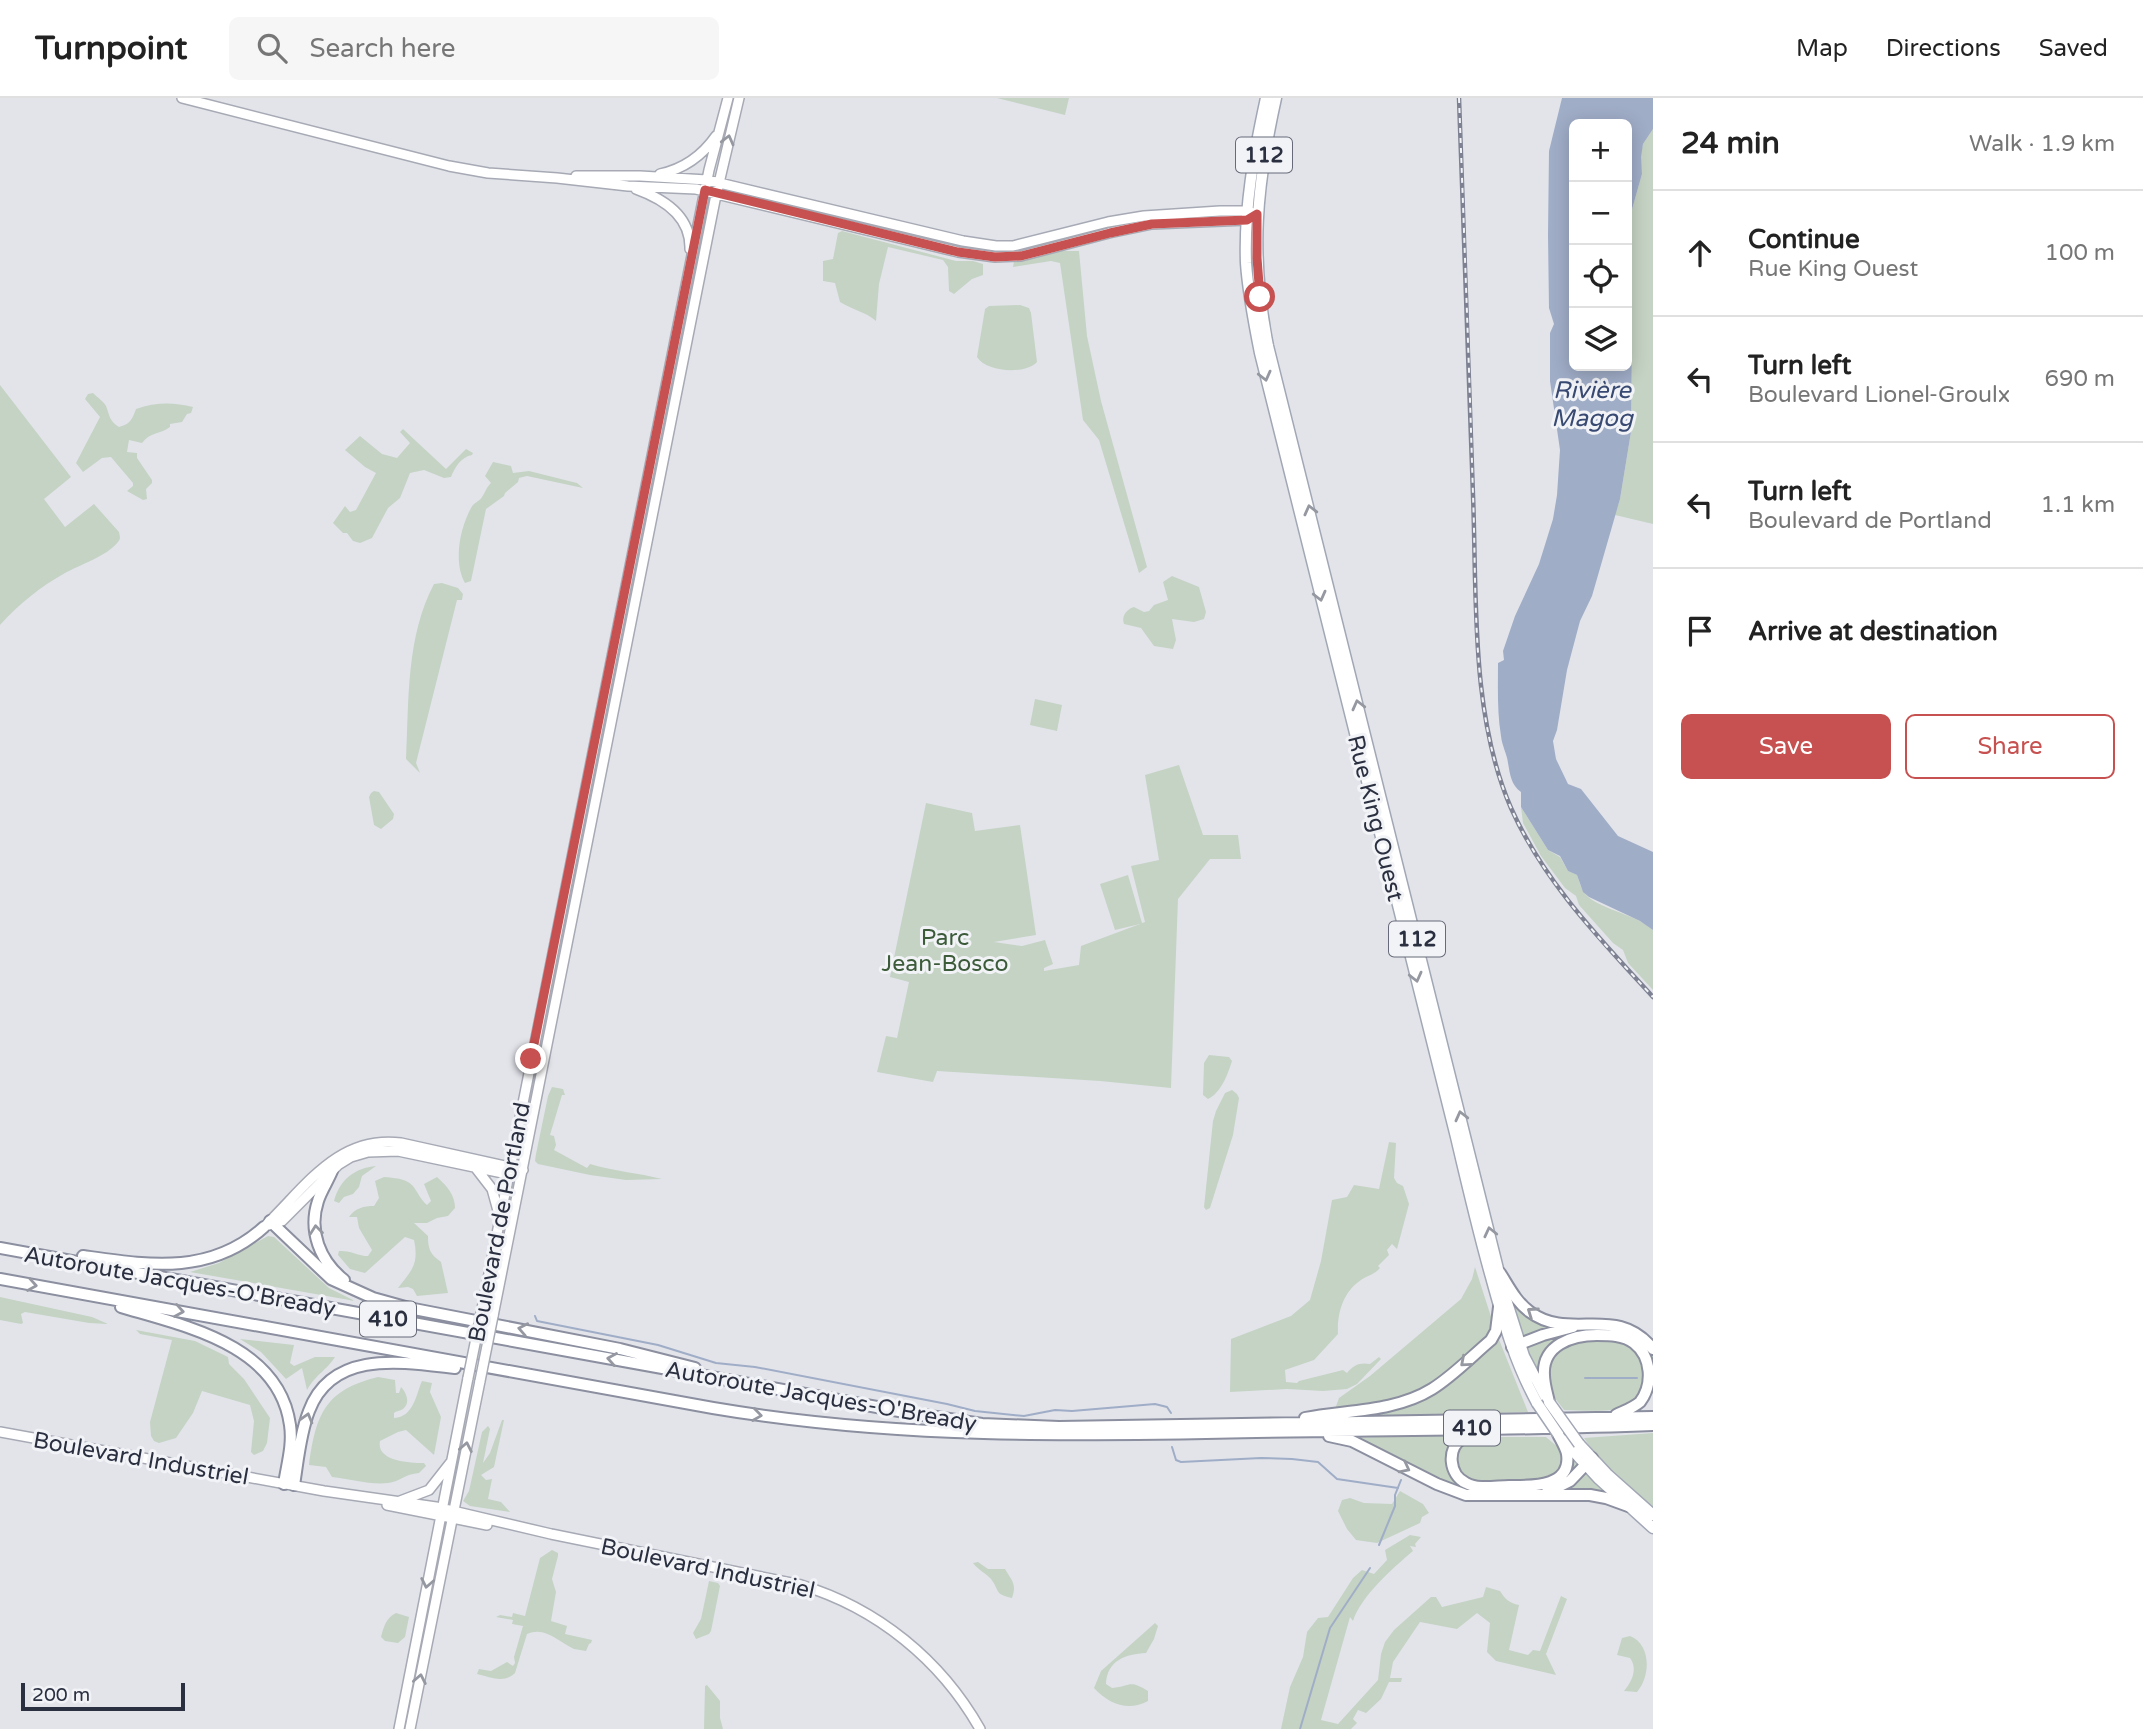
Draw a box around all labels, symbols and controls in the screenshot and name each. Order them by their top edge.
search box [229,17,719,80]
text: Turnpoint [35,29,187,68]
icon: search [253,29,291,67]
text: Search here [309,33,456,64]
text: Map [1796,34,1848,63]
text: Directions [1886,34,2001,63]
text: Saved [2039,34,2108,63]
map controls [1569,119,1632,371]
button: + [1569,119,1632,182]
text: 24 min [1681,125,1780,162]
text: Walk · 1.9 km [1969,130,2115,158]
one-way arrow [720,134,734,146]
road number: 112 [1236,138,1292,172]
button: − [1569,182,1632,245]
text: Continue [1748,224,1860,255]
icon: ahead [1681,234,1719,272]
text: 100 m [2045,239,2115,267]
button: locate [1569,245,1632,308]
text: Rue King Ouest [1748,255,1918,283]
route start [1244,281,1275,312]
button: layers [1569,308,1632,371]
text: Turn left [1748,350,1851,381]
icon: left [1681,360,1719,398]
text: 690 m [2045,365,2115,393]
one-way arrow [1257,369,1271,381]
water label: Rivière Magog [1551,376,1635,433]
text: Boulevard Lionel-Groulx [1748,381,2010,409]
text: Turn left [1748,476,1851,507]
icon: left [1681,486,1719,524]
text: 1.1 km [2041,491,2115,519]
one-way arrow [1304,504,1318,516]
text: Boulevard de Portland [1748,507,1992,535]
one-way arrow [1312,590,1327,602]
icon: arrive [1681,612,1719,650]
text: Arrive at destination [1748,616,1998,647]
one-way arrow [1352,699,1366,711]
button: Save [1681,714,1891,779]
button: Share [1905,714,2115,779]
street label: Rue King Ouest [1341,732,1409,904]
road number: 112 [1389,922,1445,956]
park label: Parc Jean-Bosco [881,924,1009,978]
one-way arrow [1408,971,1422,983]
route end [515,1043,546,1074]
street label: Boulevard de Portland [463,1100,537,1345]
one-way arrow [1455,1110,1469,1122]
one-way arrow [309,1224,324,1235]
one-way arrow [1484,1227,1498,1239]
street label: Autoroute Jacques-O'Bready [22,1241,338,1323]
one-way arrow [26,1276,38,1291]
road number: 410 [360,1302,416,1336]
one-way arrow [173,1303,185,1318]
one-way arrow [1527,1307,1539,1320]
one-way arrow [517,1322,529,1337]
one-way arrow [606,1352,618,1367]
one-way arrow [1460,1354,1473,1366]
street label: Autoroute Jacques-O'Bready [663,1356,979,1438]
one-way arrow [751,1407,763,1422]
road number: 410 [1444,1410,1500,1446]
one-way arrow [299,1413,314,1425]
street label: Boulevard Industriel [31,1426,251,1492]
one-way arrow [458,1441,473,1453]
one-way arrow [1398,1459,1410,1473]
street label: Boulevard Industriel [598,1533,817,1605]
one-way arrow [421,1577,436,1589]
one-way arrow [412,1673,427,1685]
scale bar [21,1680,186,1712]
text: 200 m [32,1684,90,1706]

